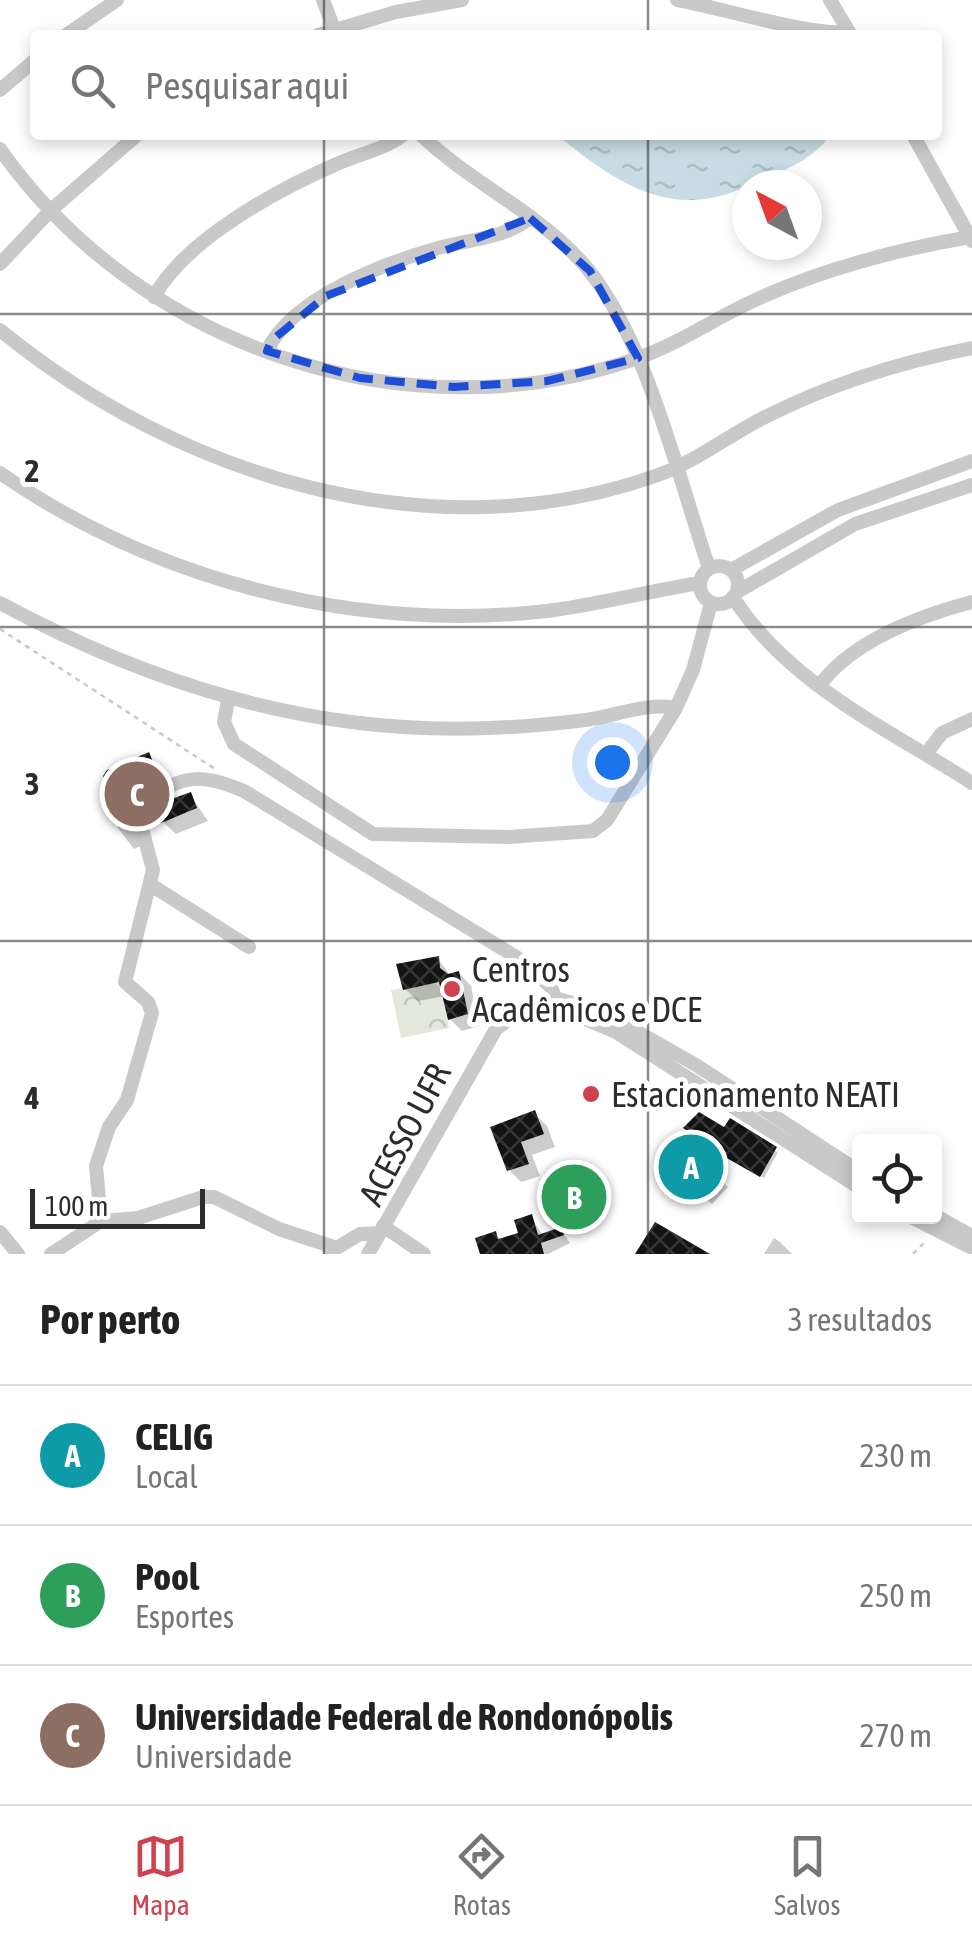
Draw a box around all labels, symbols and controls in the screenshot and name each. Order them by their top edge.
search box [30,30,942,140]
icon: search [65,58,120,113]
text: Pesquisar aqui [145,64,349,107]
north arrow [732,170,822,260]
text: 2 [24,452,40,489]
your location [587,737,638,788]
pin: C [104,756,170,832]
text: 3 [24,765,40,802]
place label: Centros Acadêmicos e DCE [472,949,702,1029]
marker: Centros Acadêmicos e DCE [441,978,463,1000]
street label: ACESSO UFR [350,1056,458,1212]
place label: Estacionamento NEATI [611,1074,900,1114]
text: 4 [23,1079,40,1116]
marker: Estacionamento NEATI [580,1083,602,1105]
pin: A [658,1130,724,1204]
map controls [852,1134,942,1224]
button: locate [852,1134,942,1224]
pin: B [542,1160,606,1234]
scale bar [30,1184,205,1228]
text: 100 m [45,1190,108,1222]
text: Por perto [40,1295,180,1343]
text: 3 resultados [788,1301,932,1338]
text: CELIG [135,1415,213,1458]
text: A [65,1437,80,1474]
text: 230 m [859,1437,932,1474]
text: Local [135,1458,198,1495]
text: Pool [135,1555,199,1598]
text: B [65,1577,80,1614]
text: 250 m [859,1577,932,1614]
text: Esportes [135,1598,234,1635]
text: Universidade Federal de Rondonópolis [135,1695,673,1738]
text: C [65,1717,80,1754]
text: 270 m [859,1717,932,1754]
text: Universidade [135,1738,292,1775]
tab: Mapa [132,1829,190,1921]
tab: Rotas [453,1829,511,1921]
tab: Salvos [774,1829,840,1921]

